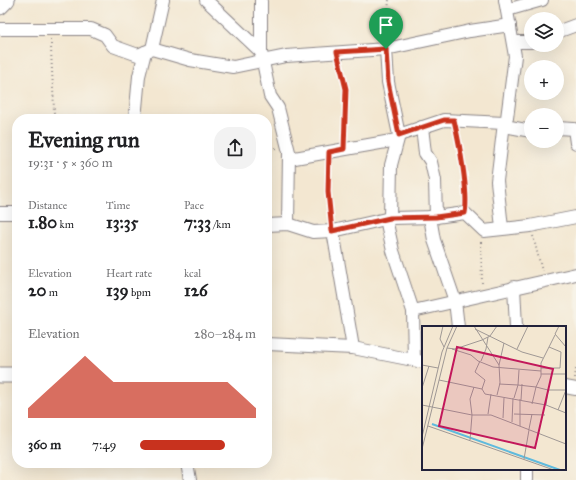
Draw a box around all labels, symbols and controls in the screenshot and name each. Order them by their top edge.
pin [369,8,403,49]
map controls [524,12,564,148]
button: layers [524,12,564,52]
icon: arrive [375,14,397,36]
button: + [524,60,564,100]
button: − [524,108,564,148]
text: Evening run [28,126,140,153]
button: share [214,127,256,169]
text: 19:31 · 5 × 360 m [28,155,113,171]
text: Distance [28,199,67,212]
text: Time [106,199,130,212]
text: Pace [184,199,204,212]
text: 1.80 [28,212,57,233]
text: 13:35 [106,212,139,233]
text: 7:33 [184,212,211,233]
text: km [57,218,74,231]
text: /km [211,218,231,231]
text: Elevation [28,267,72,280]
text: Heart rate [106,267,152,280]
text: kcal [184,267,201,280]
text: 20 [28,280,46,301]
text: 139 [106,280,129,301]
text: 126 [184,280,208,301]
text: m [46,286,58,299]
text: bpm [129,286,151,299]
text: Elevation [28,326,80,342]
text: 280–284 m [194,326,256,342]
inset map [422,326,566,470]
text: 360 m [28,437,61,453]
text: 7:49 [92,437,116,453]

